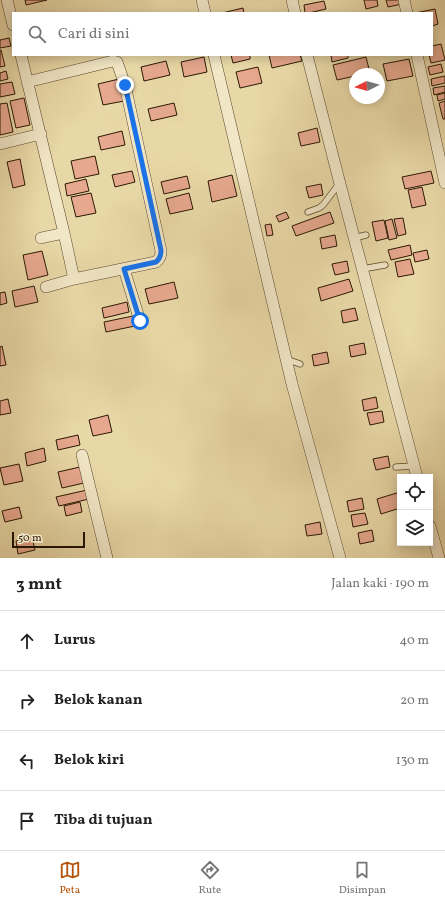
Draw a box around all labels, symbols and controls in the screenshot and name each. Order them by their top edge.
search box [12,12,433,56]
icon: search [26,23,48,45]
text: Cari di sini [58,24,129,45]
north arrow [349,68,385,104]
route end [116,76,134,94]
route start [131,312,149,330]
map controls [397,474,433,546]
button: locate [397,474,433,510]
button: layers [397,510,433,546]
scale bar [12,530,85,549]
text: 50 m [18,531,42,546]
text: 3 mnt [16,573,62,596]
text: Jalan kaki · 190 m [331,575,429,593]
icon: ahead [16,630,38,652]
text: Lurus [54,630,95,651]
text: 40 m [400,632,429,650]
icon: right [16,690,38,712]
text: Belok kanan [54,690,143,711]
text: 20 m [400,692,429,710]
icon: left [16,750,38,772]
text: Belok kiri [54,750,124,771]
text: 130 m [396,752,429,770]
icon: arrive [16,810,38,832]
text: Tiba di tujuan [54,810,153,831]
tab: Peta [59,859,81,898]
tab: Rute [198,859,221,898]
tab: Disimpan [339,859,386,898]

